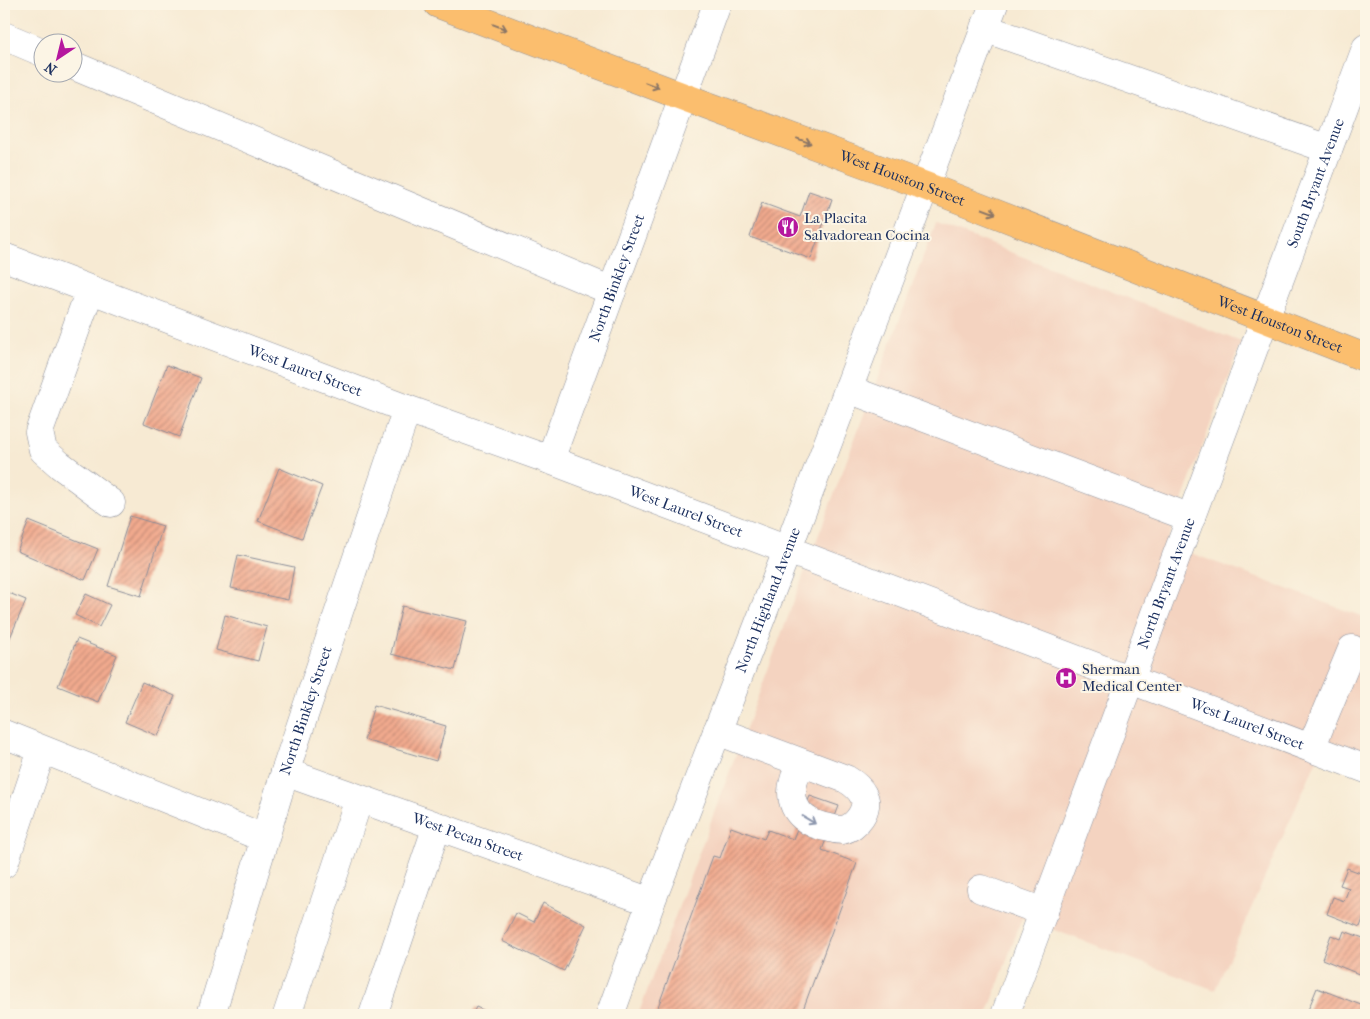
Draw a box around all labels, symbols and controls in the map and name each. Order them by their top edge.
one-way arrow [492,23,507,32]
north arrow [32,32,82,82]
text: N [41,58,60,78]
one-way arrow [644,81,659,90]
street label: South Bryant Avenue [1283,115,1348,251]
one-way arrow [796,137,811,146]
street label: West Houston Street [836,146,969,210]
one-way arrow [981,207,996,216]
place label: La Placita Salvadorean Cocina [804,209,931,244]
street label: North Binkley Street [585,211,649,344]
restaurant icon: La Placita Salvadorean Cocina [776,215,800,239]
street label: West Houston Street [1214,292,1346,357]
street label: West Laurel Street [245,341,365,401]
street label: West Laurel Street [626,481,746,541]
street label: North Bryant Avenue [1134,514,1199,651]
street label: North Highland Avenue [732,524,804,675]
street label: North Binkley Street [276,643,336,777]
place label: Sherman Medical Center [1082,660,1182,695]
hospital icon: Sherman Medical Center [1054,666,1078,690]
street label: West Laurel Street [1187,694,1307,754]
street label: West Pecan Street [409,809,526,865]
one-way arrow [801,816,815,826]

